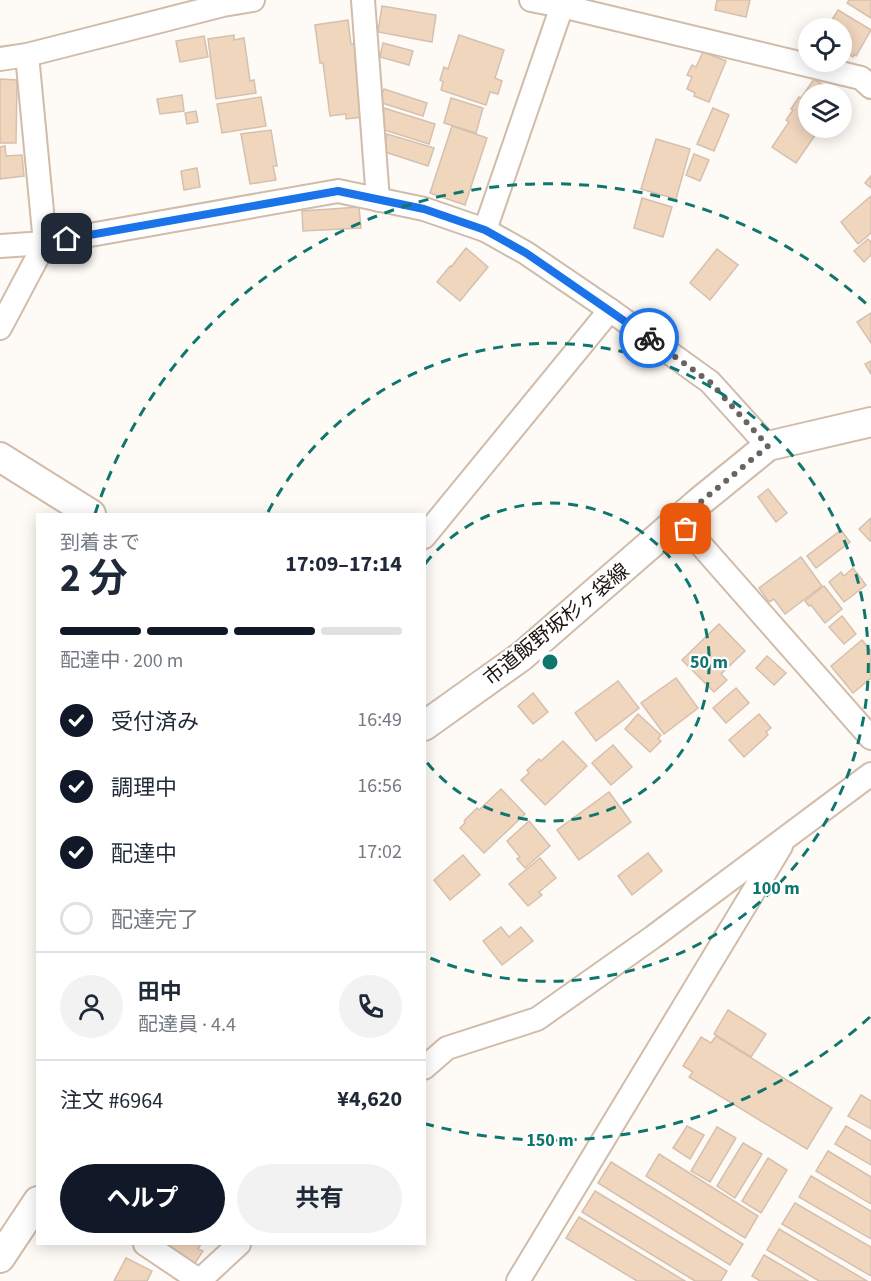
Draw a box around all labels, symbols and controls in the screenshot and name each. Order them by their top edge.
map controls [798,18,852,138]
button: locate [798,18,852,72]
button: layers [798,84,852,138]
pin [41,213,92,264]
icon: home [50,222,83,255]
courier [619,308,679,368]
icon: bike [633,322,666,355]
pin [660,503,711,554]
icon: bag [669,512,702,545]
text: 到着まで [60,529,140,557]
text: 17:09–17:14 [285,548,402,580]
text: 2 分 [60,551,127,607]
street label: 市道飯野坂杉ヶ袋線 [478,557,635,692]
text: 配達中 · 200 m [60,647,183,675]
text: 50 m [690,650,728,675]
centre of rings [540,652,560,672]
icon: check [60,704,93,737]
text: 受付済み [111,706,199,738]
text: 16:49 [357,706,402,734]
icon: check [60,770,93,803]
text: 調理中 [111,772,177,804]
text: 16:56 [357,772,402,800]
icon: check [60,836,93,869]
text: 配達中 [111,838,177,870]
text: 17:02 [357,838,402,866]
text: 100 m [752,876,800,901]
text: 配達完了 [111,904,199,936]
button: person [60,975,123,1038]
button: phone [339,975,402,1038]
text: 田中 [138,976,182,1008]
text: 配達員 · 4.4 [138,1011,236,1039]
text: ¥4,620 [337,1083,402,1115]
text: 注文 #6964 [60,1085,163,1117]
text: 150 m [526,1128,574,1153]
button: ヘルプ [60,1164,225,1233]
button: 共有 [237,1164,402,1233]

